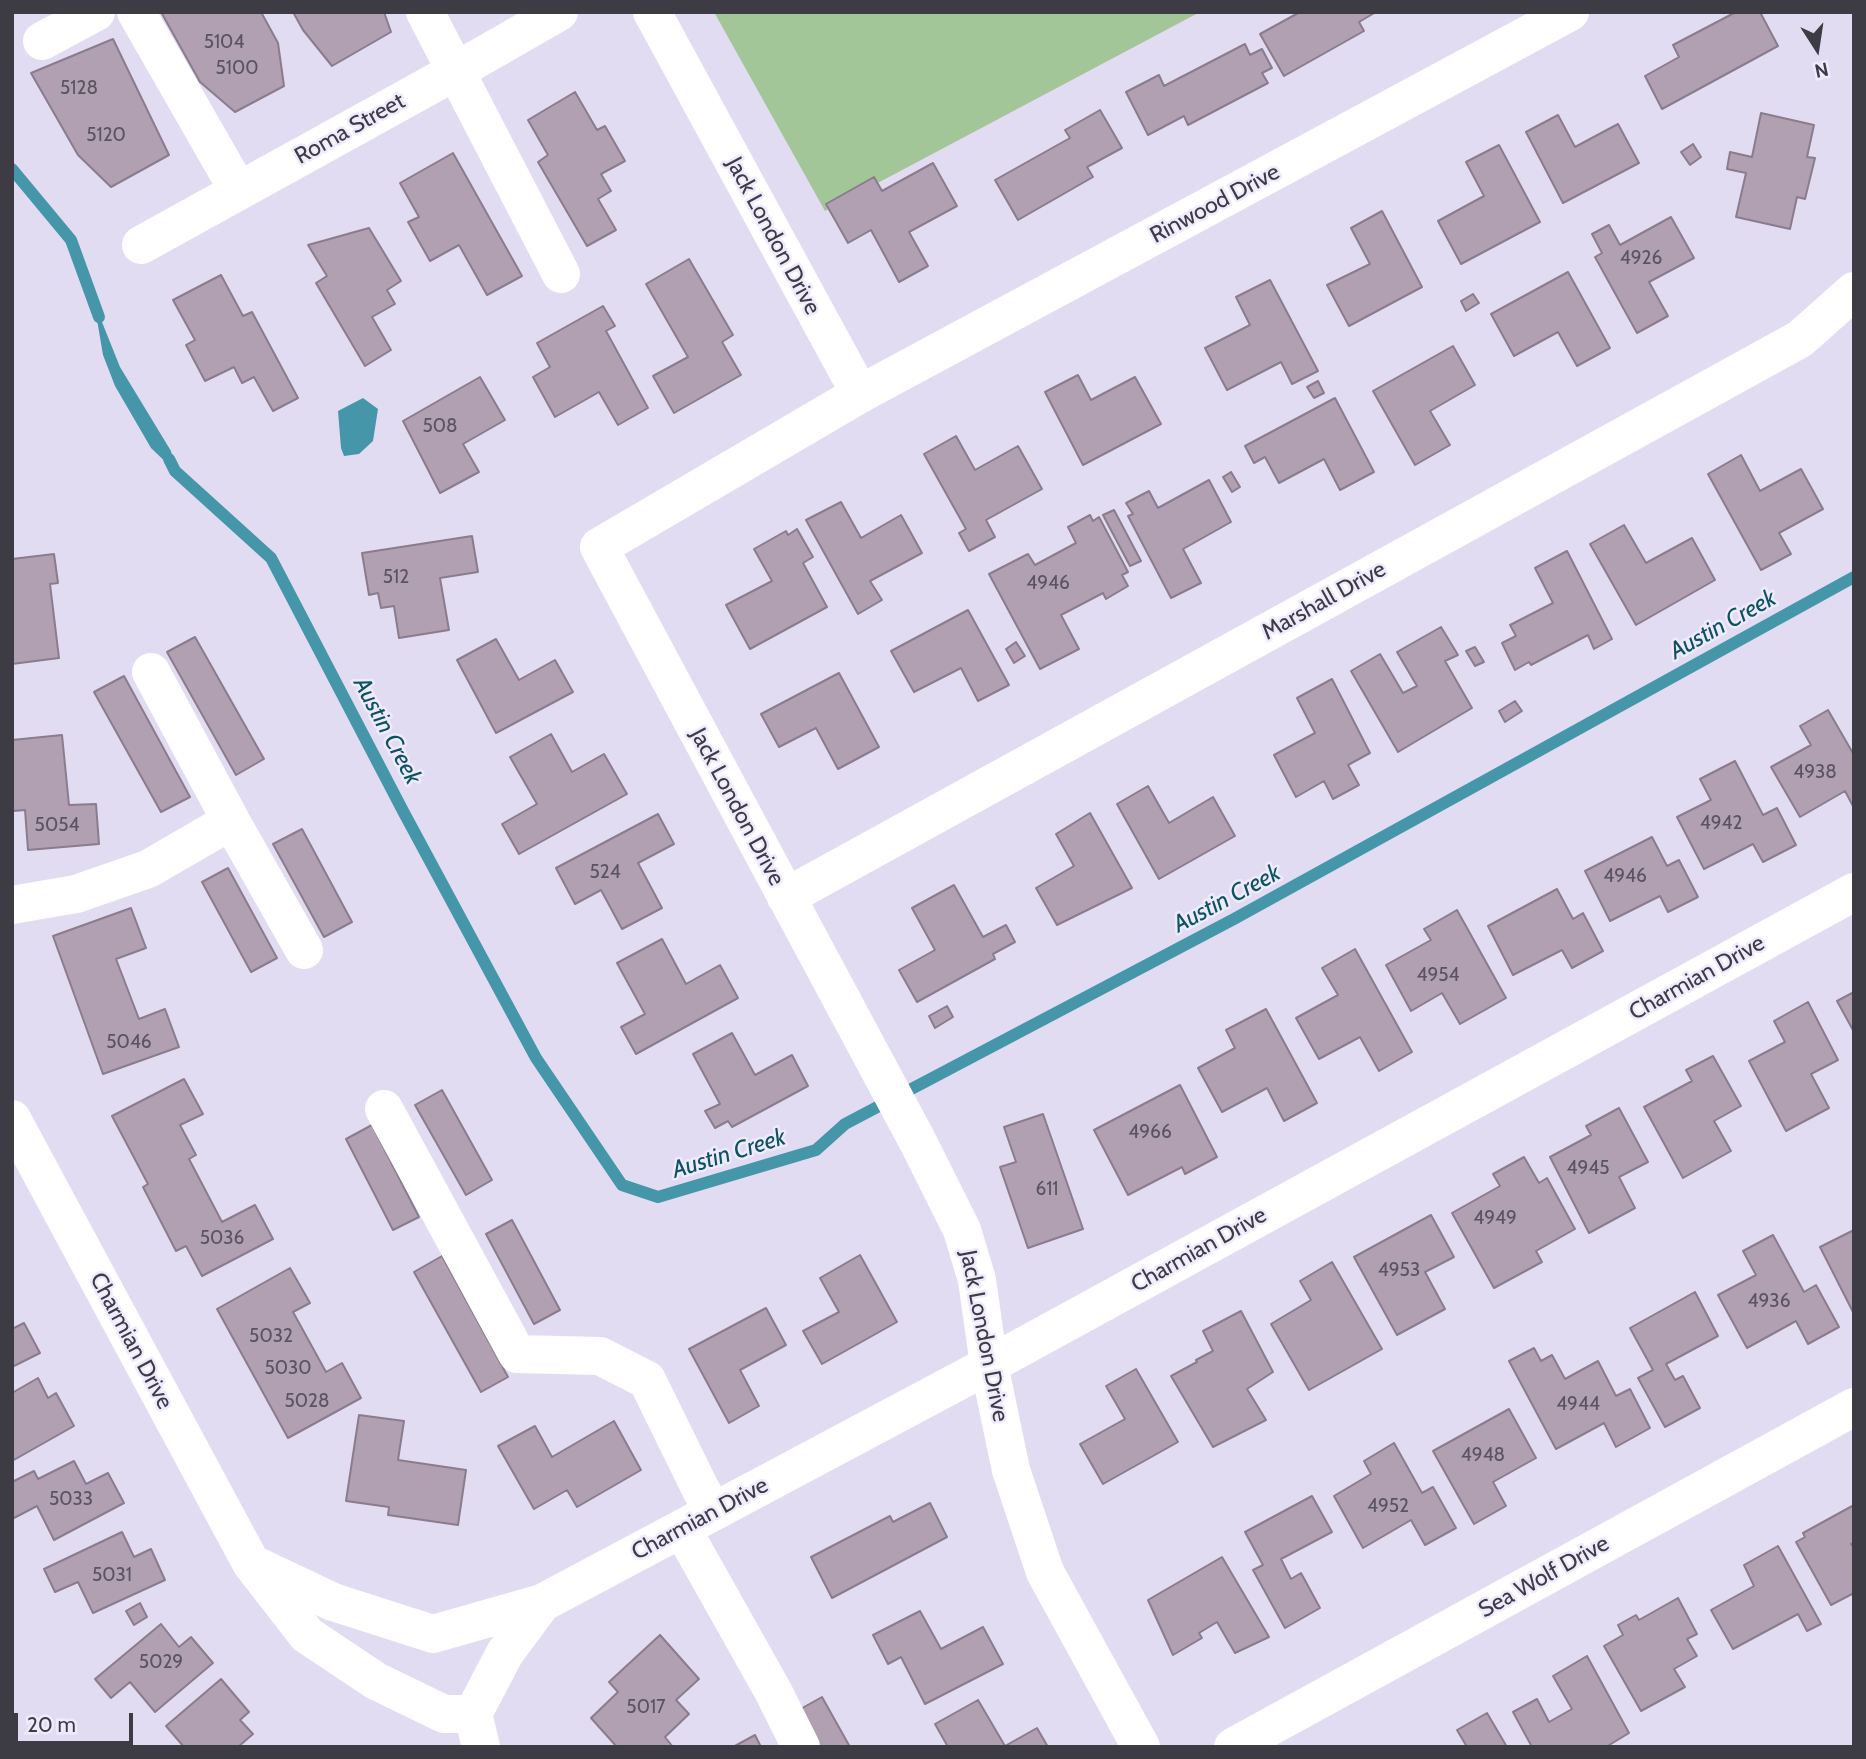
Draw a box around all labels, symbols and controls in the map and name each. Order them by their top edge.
north arrow [1782,14,1852,84]
house number: 5104 [204,31,244,53]
house number: 5100 [216,57,258,79]
text: N [1813,57,1830,83]
house number: 5128 [60,77,98,99]
street label: Roma Street [290,87,410,171]
house number: 5120 [86,124,126,146]
street label: Jack London Drive [720,153,826,319]
street label: Rinwood Drive [1146,158,1284,250]
house number: 4926 [1620,247,1662,269]
house number: 508 [422,415,458,437]
street label: Marshall Drive [1257,556,1391,646]
house number: 512 [383,566,409,588]
house number: 4946 [1026,572,1070,594]
water label: Austin Creek [1665,584,1781,666]
water label: Austin Creek [347,672,427,790]
street label: Jack London Drive [684,724,790,890]
house number: 4938 [1793,761,1837,783]
house number: 4942 [1700,812,1742,834]
house number: 5054 [35,814,79,836]
water label: Austin Creek [1168,859,1286,939]
house number: 524 [589,861,621,883]
house number: 4946 [1603,865,1647,887]
street label: Charmian Drive [1624,929,1770,1027]
house number: 4954 [1416,964,1460,986]
house number: 5046 [106,1031,152,1053]
house number: 4966 [1128,1121,1172,1143]
water label: Austin Creek [669,1123,789,1185]
house number: 4945 [1566,1157,1610,1179]
house number: 611 [1035,1178,1059,1200]
street label: Charmian Drive [1126,1201,1272,1299]
house number: 4949 [1473,1207,1517,1229]
house number: 5036 [200,1227,244,1249]
street label: Jack London Drive [954,1248,1014,1424]
house number: 4953 [1378,1259,1420,1281]
street label: Charmian Drive [83,1268,179,1414]
house number: 4936 [1748,1290,1790,1312]
house number: 5032 [249,1325,293,1347]
house number: 5030 [264,1357,312,1379]
house number: 5028 [284,1390,330,1412]
house number: 4944 [1556,1393,1600,1415]
house number: 4948 [1461,1444,1505,1466]
street label: Charmian Drive [627,1471,773,1567]
house number: 5033 [49,1488,93,1510]
house number: 4952 [1367,1495,1409,1517]
street label: Sea Wolf Drive [1474,1530,1614,1624]
house number: 5031 [92,1564,132,1586]
house number: 5029 [139,1651,183,1673]
house number: 5017 [626,1696,666,1718]
scale bar [18,1700,136,1744]
text: 20 m [27,1712,76,1737]

